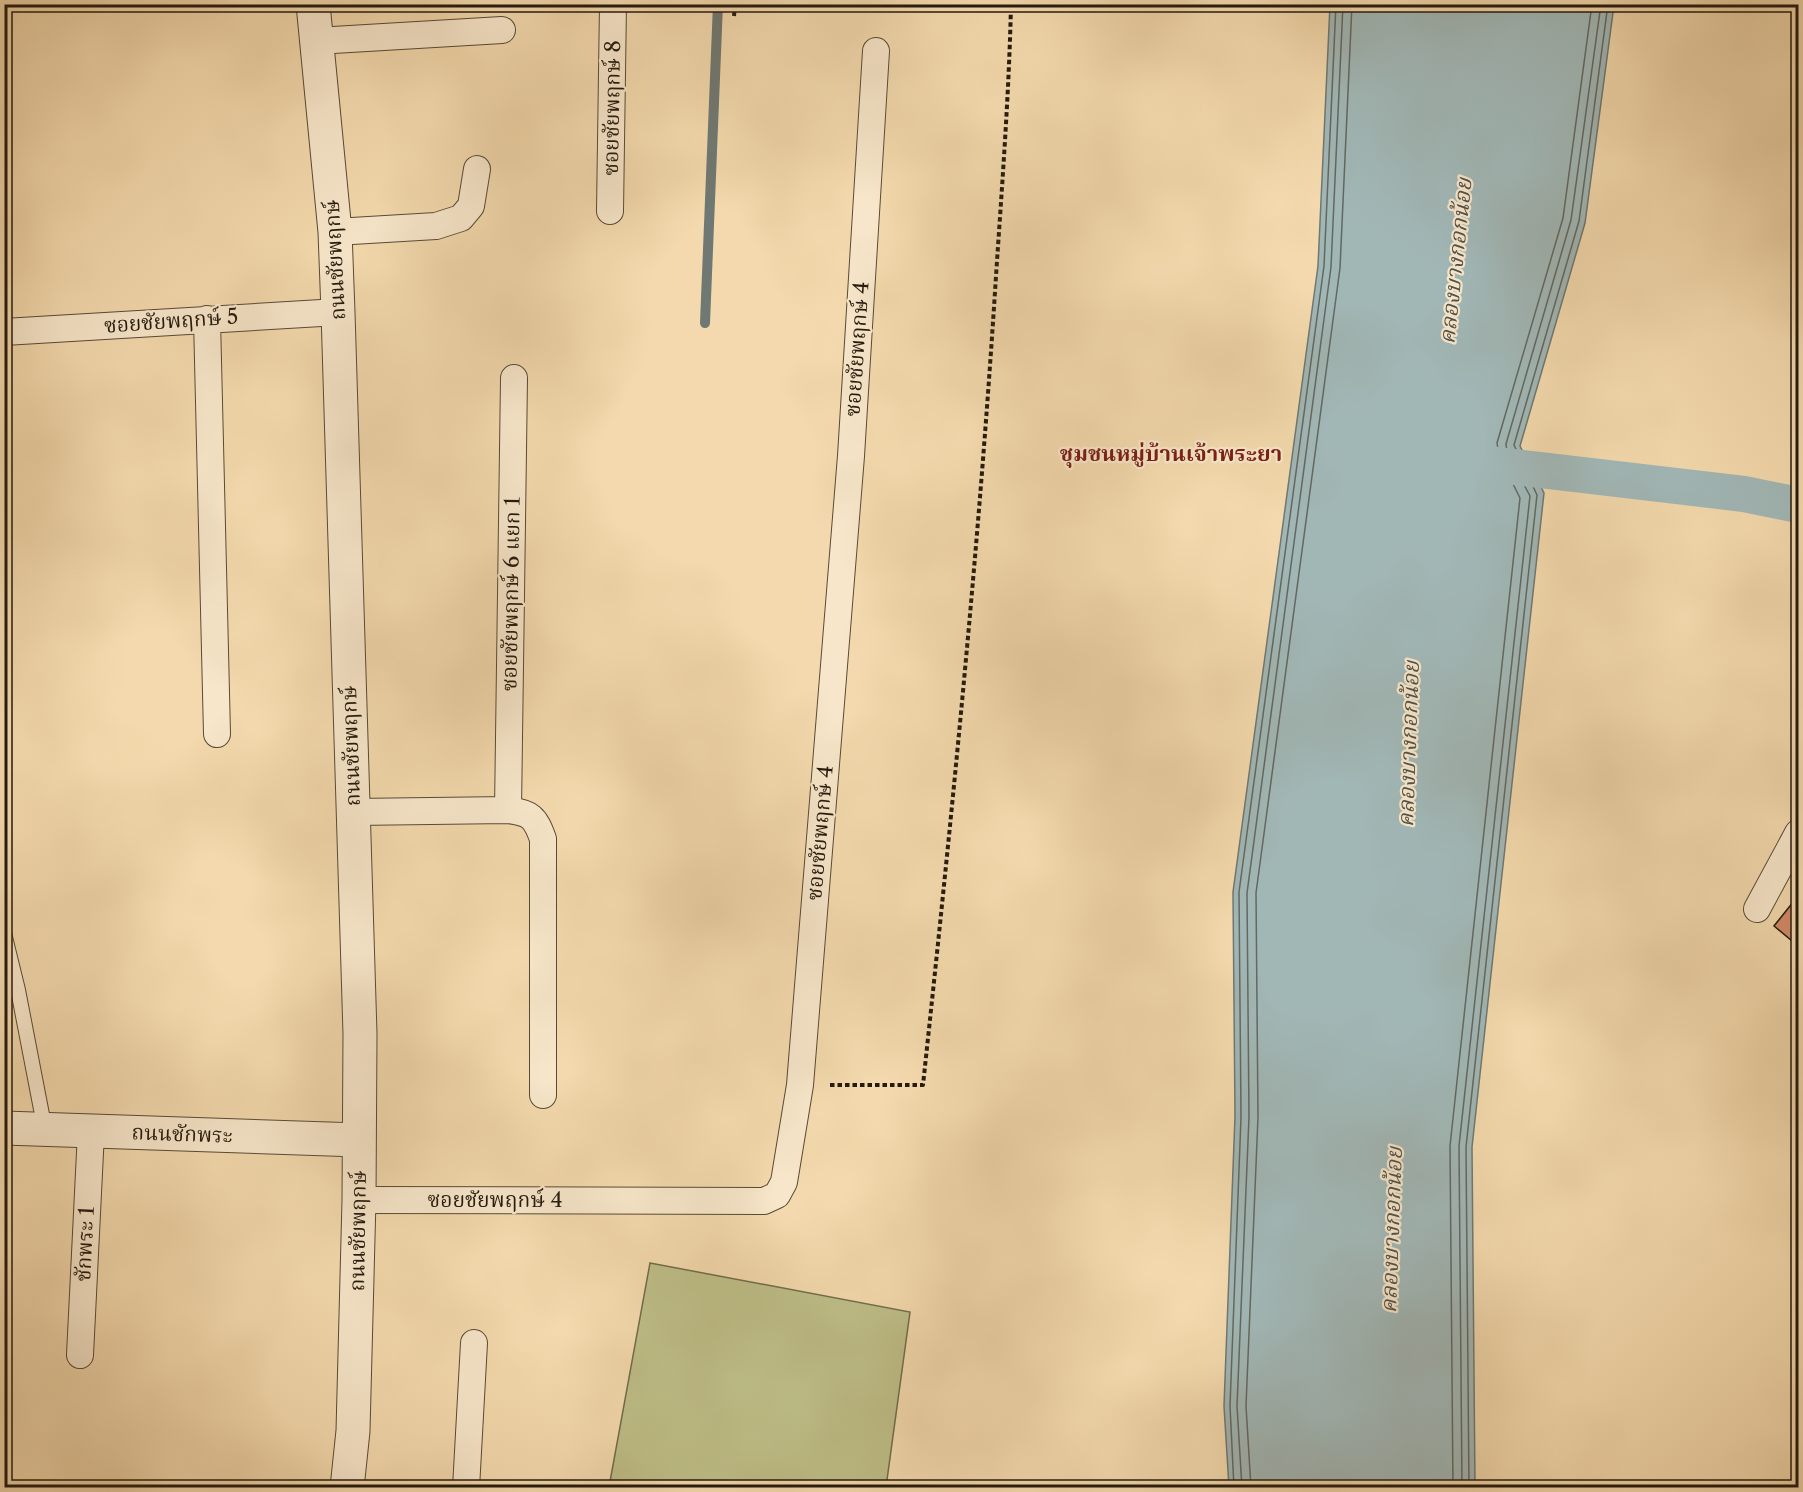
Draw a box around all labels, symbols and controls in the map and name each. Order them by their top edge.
street label: ซอยชัยพฤกษ์ 8 [598,40,625,176]
water label: คลองบางกอกน้อย [1433,175,1478,345]
street label: ถนนชัยพฤกษ์ [319,199,350,321]
street label: ซอยชัยพฤกษ์ 4 [839,281,874,417]
street label: ซอยชัยพฤกษ์ 5 [103,303,239,338]
district label: ชุมชนหมู่บ้านเจ้าพระยา [1060,440,1282,468]
street label: ซอยชัยพฤกษ์ 6 แยก 1 [496,496,525,691]
water label: คลองบางกอกน้อย [1392,658,1425,828]
street label: ถนนชัยพฤกษ์ [336,685,365,807]
street label: ซอยชัยพฤกษ์ 4 [801,765,838,901]
street label: ถนนชักพระ [131,1119,233,1148]
water label: คลองบางกอกน้อย [1375,1144,1408,1314]
street label: ถนนชัยพฤกษ์ [344,1170,371,1291]
street label: ซอยชัยพฤกษ์ 4 [427,1187,563,1212]
street label: ชักพระ 1 [70,1206,99,1282]

